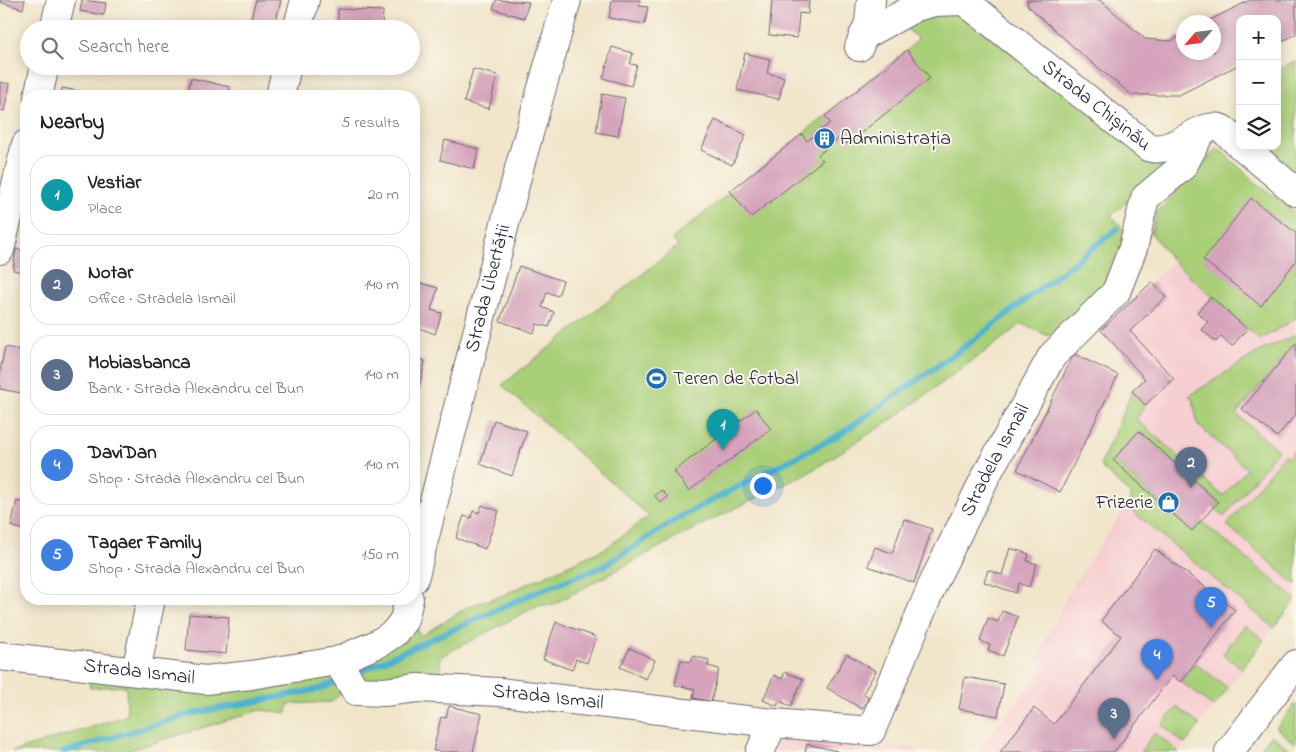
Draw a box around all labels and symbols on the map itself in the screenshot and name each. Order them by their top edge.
north arrow [1176,15,1221,60]
street label: Strada Chișinău [1035,53,1157,158]
place label: Administrația [840,125,951,154]
building icon: Administrația [812,127,836,151]
street label: Strada Libertății [458,221,519,356]
place label: Teren de fotbal [673,365,799,394]
sports icon: Teren de fotbal [645,367,669,391]
street label: Stradela Ismail [954,399,1037,522]
pin: 1 [707,409,739,450]
pin: 2 [1175,447,1207,488]
your location [750,473,776,499]
place label: Frizerie [1095,489,1153,518]
shop icon: Frizerie [1157,491,1181,515]
pin: 5 [1195,587,1227,628]
pin: 4 [1141,639,1173,680]
street label: Strada Ismail [82,651,196,693]
street label: Strada Ismail [492,677,605,718]
pin: 3 [1098,698,1130,739]

